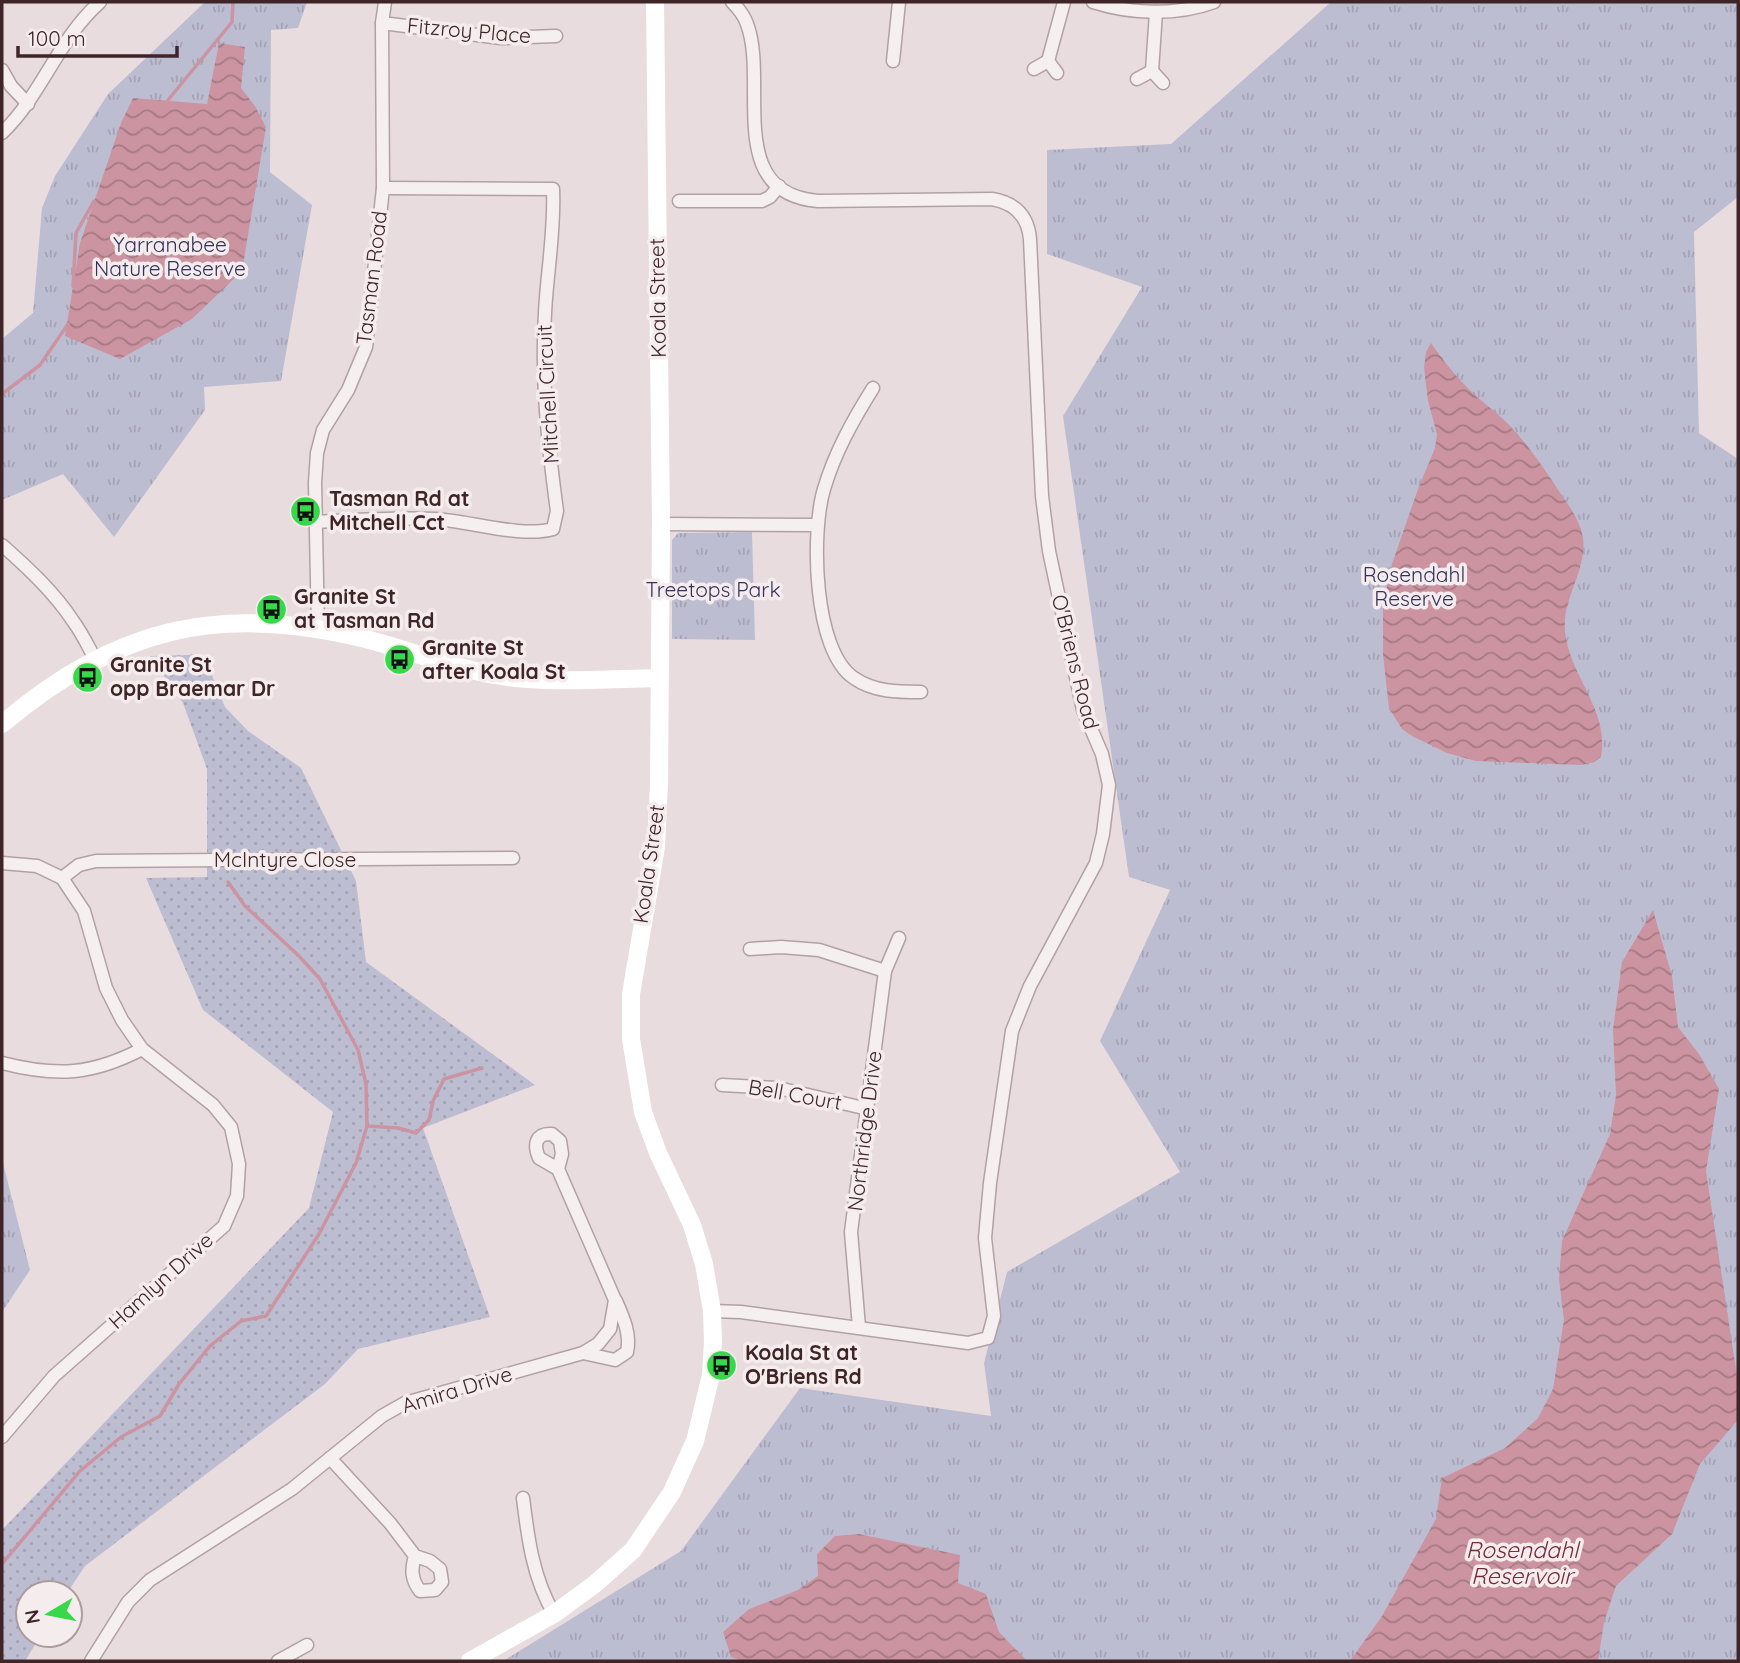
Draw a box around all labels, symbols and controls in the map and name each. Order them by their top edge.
street label: Fitzroy Place [406,12,532,48]
scale bar [18,14,177,58]
text: 100 m [28,25,86,51]
street label: Tasman Road [350,209,392,346]
park label: Yarranabee Nature Reserve [94,231,246,281]
street label: Koala Street [643,238,671,358]
street label: Mitchell Circuit [530,324,564,464]
place label: Tasman Rd at Mitchell Cct [329,485,469,535]
bus stop icon: Tasman Rd at Mitchell Cct [289,494,323,528]
park label: Rosendahl Reserve [1363,561,1465,611]
park label: Treetops Park [645,576,781,602]
place label: Granite St at Tasman Rd [294,583,434,633]
bus stop icon: Granite St at Tasman Rd [254,592,288,626]
street label: O'Briens Road [1047,592,1105,732]
place label: Granite St after Koala St [422,634,566,684]
bus stop icon: Granite St after Koala St [382,643,416,677]
place label: Granite St opp Braemar Dr [110,651,275,701]
bus stop icon: Granite St opp Braemar Dr [70,660,104,694]
street label: Koala Street [627,803,669,925]
street label: McIntyre Close [214,846,356,872]
street label: Northridge Drive [841,1049,887,1212]
street label: Bell Court [746,1073,844,1115]
street label: Hamlyn Drive [103,1226,218,1334]
place label: Koala St at O'Briens Rd [745,1339,862,1389]
bus stop icon: Koala St at O'Briens Rd [705,1348,739,1382]
street label: Amira Drive [398,1360,515,1418]
water label: Rosendahl Reservoir [1466,1535,1581,1590]
north arrow [14,1579,84,1649]
text: N [19,1608,45,1626]

